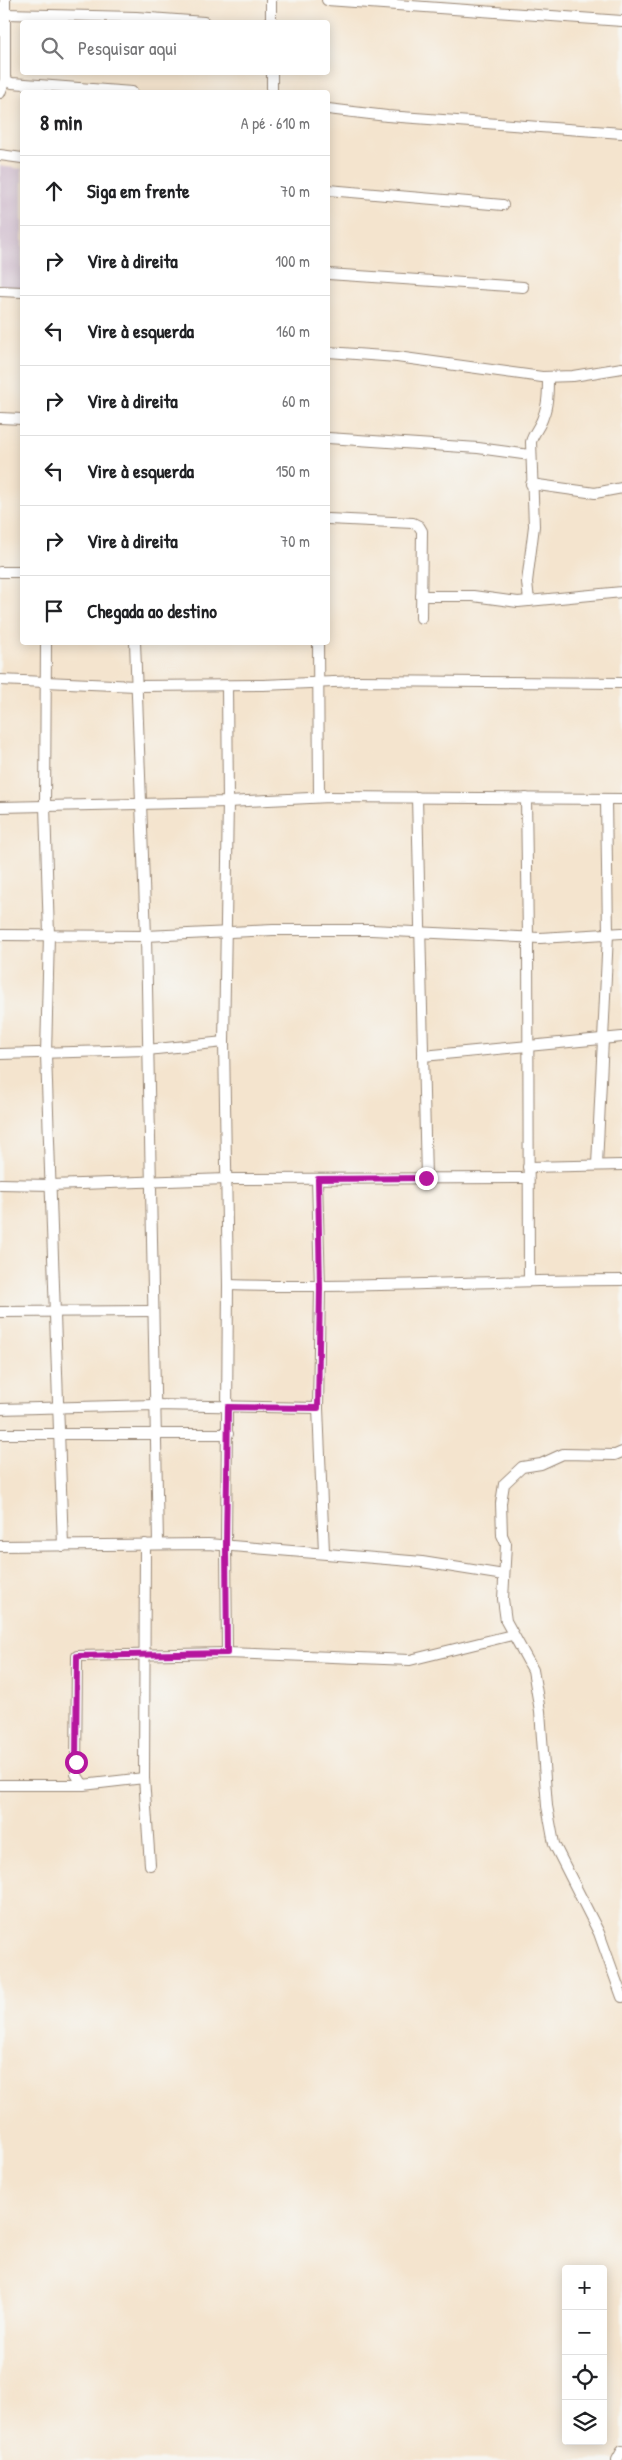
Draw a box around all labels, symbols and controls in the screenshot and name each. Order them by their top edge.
search box [20,20,330,75]
icon: search [38,34,66,62]
text: Pesquisar aqui [78,35,177,61]
text: 8 min [40,108,82,137]
text: A pé · 610 m [241,112,310,134]
icon: ahead [40,177,68,205]
text: Siga em frente [87,178,190,204]
text: 70 m [280,180,310,202]
icon: right [40,247,68,275]
text: Vire à direita [87,248,178,274]
text: 100 m [275,250,310,272]
icon: left [40,317,68,345]
text: Vire à esquerda [87,318,194,344]
text: 160 m [276,320,310,342]
icon: right [40,387,68,415]
text: Vire à direita [87,388,178,414]
text: 60 m [282,390,310,412]
icon: left [40,457,68,485]
text: Vire à esquerda [87,458,194,484]
text: 150 m [276,460,310,482]
icon: right [40,527,68,555]
text: Vire à direita [87,528,178,554]
text: 70 m [280,530,310,552]
icon: arrive [40,597,68,625]
text: Chegada ao destino [87,598,217,624]
route end [415,1167,438,1190]
route start [65,1751,88,1774]
map controls [562,2265,607,2445]
button: + [562,2265,607,2310]
button: − [562,2310,607,2355]
button: locate [562,2355,607,2400]
button: layers [562,2400,607,2445]

